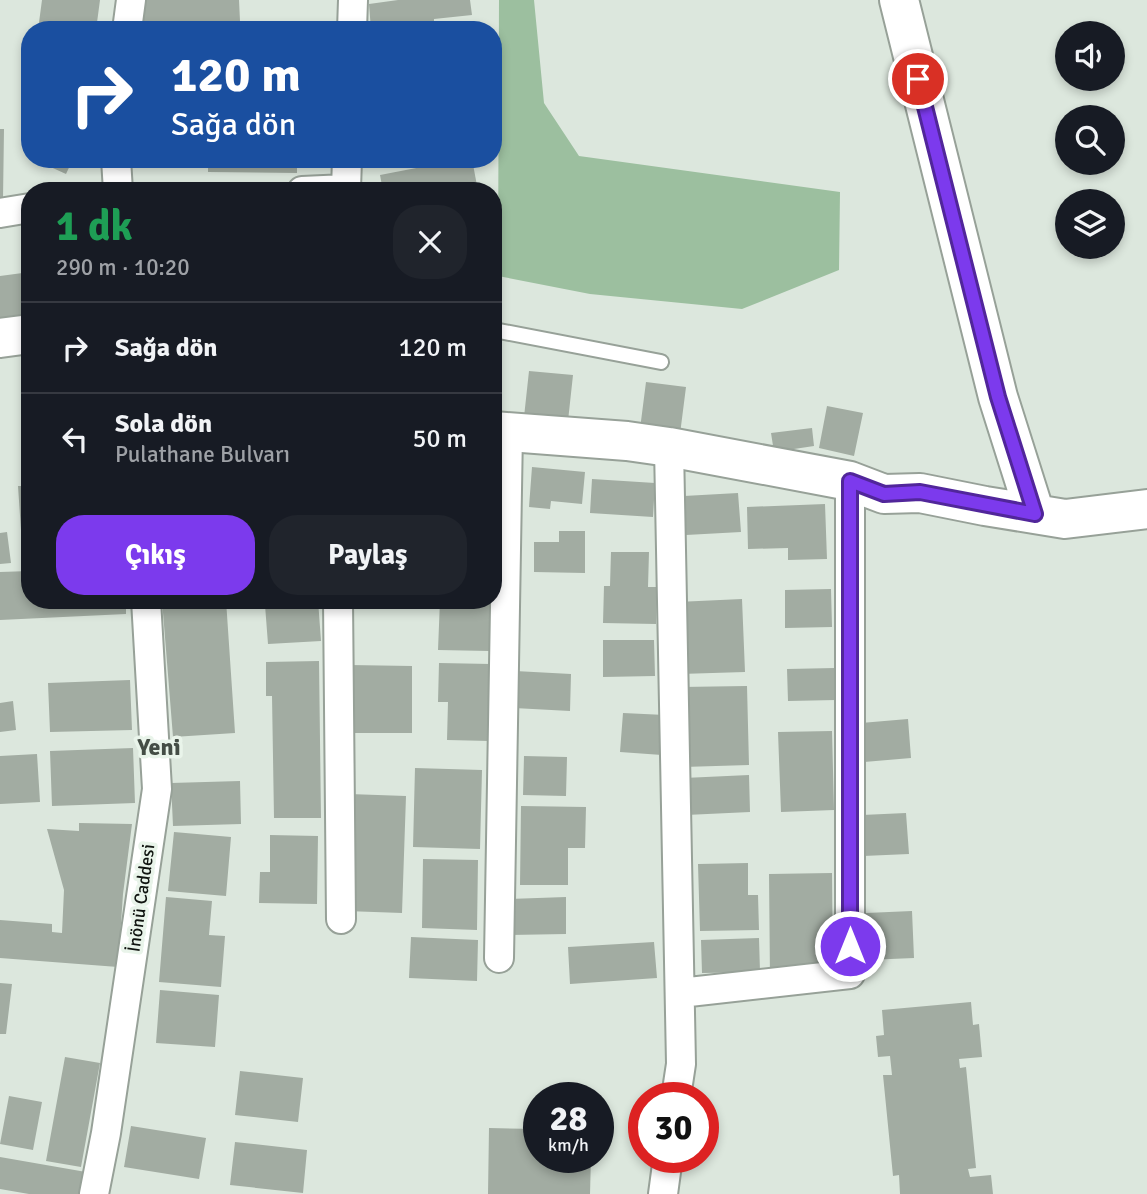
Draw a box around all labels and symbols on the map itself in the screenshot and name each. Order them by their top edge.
pin [888,49,948,109]
district label: Yeni [136,732,181,762]
street label: İnönü Caddesi [123,843,159,953]
position arrow [813,909,887,983]
speed limit sign: 30 [628,1082,719,1173]

